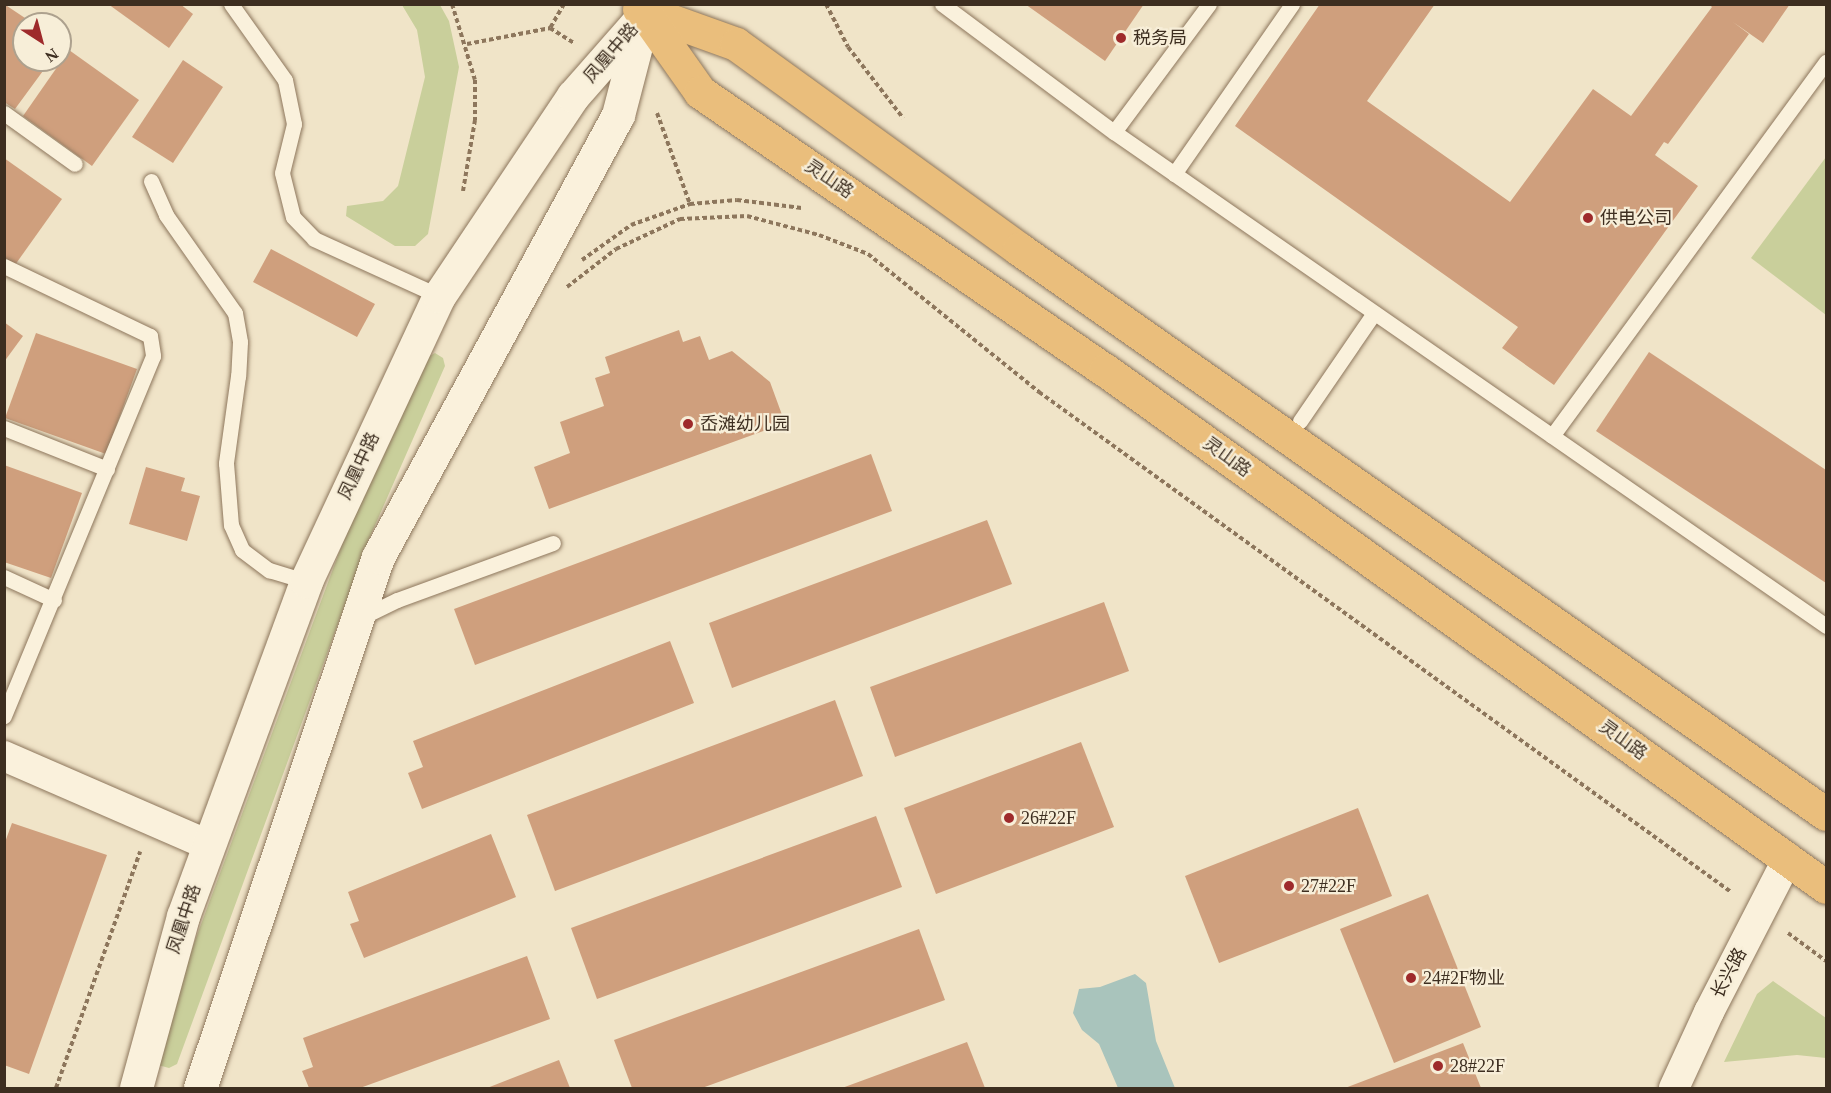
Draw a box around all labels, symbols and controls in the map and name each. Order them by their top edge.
north arrow [12,12,72,72]
street label: 凤凰中路 [579,19,643,87]
place label: 税务局 [1133,27,1187,49]
marker: 税务局 [1114,31,1128,45]
text: N [42,45,61,66]
street label: 灵山路 [801,155,857,203]
place label: 供电公司 [1600,207,1672,229]
marker: 供电公司 [1581,211,1595,225]
place label: 岙滩幼儿园 [700,413,790,435]
marker: 岙滩幼儿园 [681,417,695,431]
street label: 凤凰中路 [334,429,384,503]
street label: 灵山路 [1199,432,1255,482]
street label: 灵山路 [1595,715,1651,765]
place label: 26#22F [1021,807,1076,829]
marker: 26#22F [1002,811,1016,825]
place label: 27#22F [1301,875,1356,897]
marker: 27#22F [1282,879,1296,893]
street label: 凤凰中路 [163,881,205,957]
street label: 长兴路 [1707,944,1751,1002]
place label: 24#2F物业 [1423,967,1505,989]
marker: 24#2F物业 [1404,971,1418,985]
place label: 28#22F [1450,1055,1505,1077]
marker: 28#22F [1431,1059,1445,1073]

